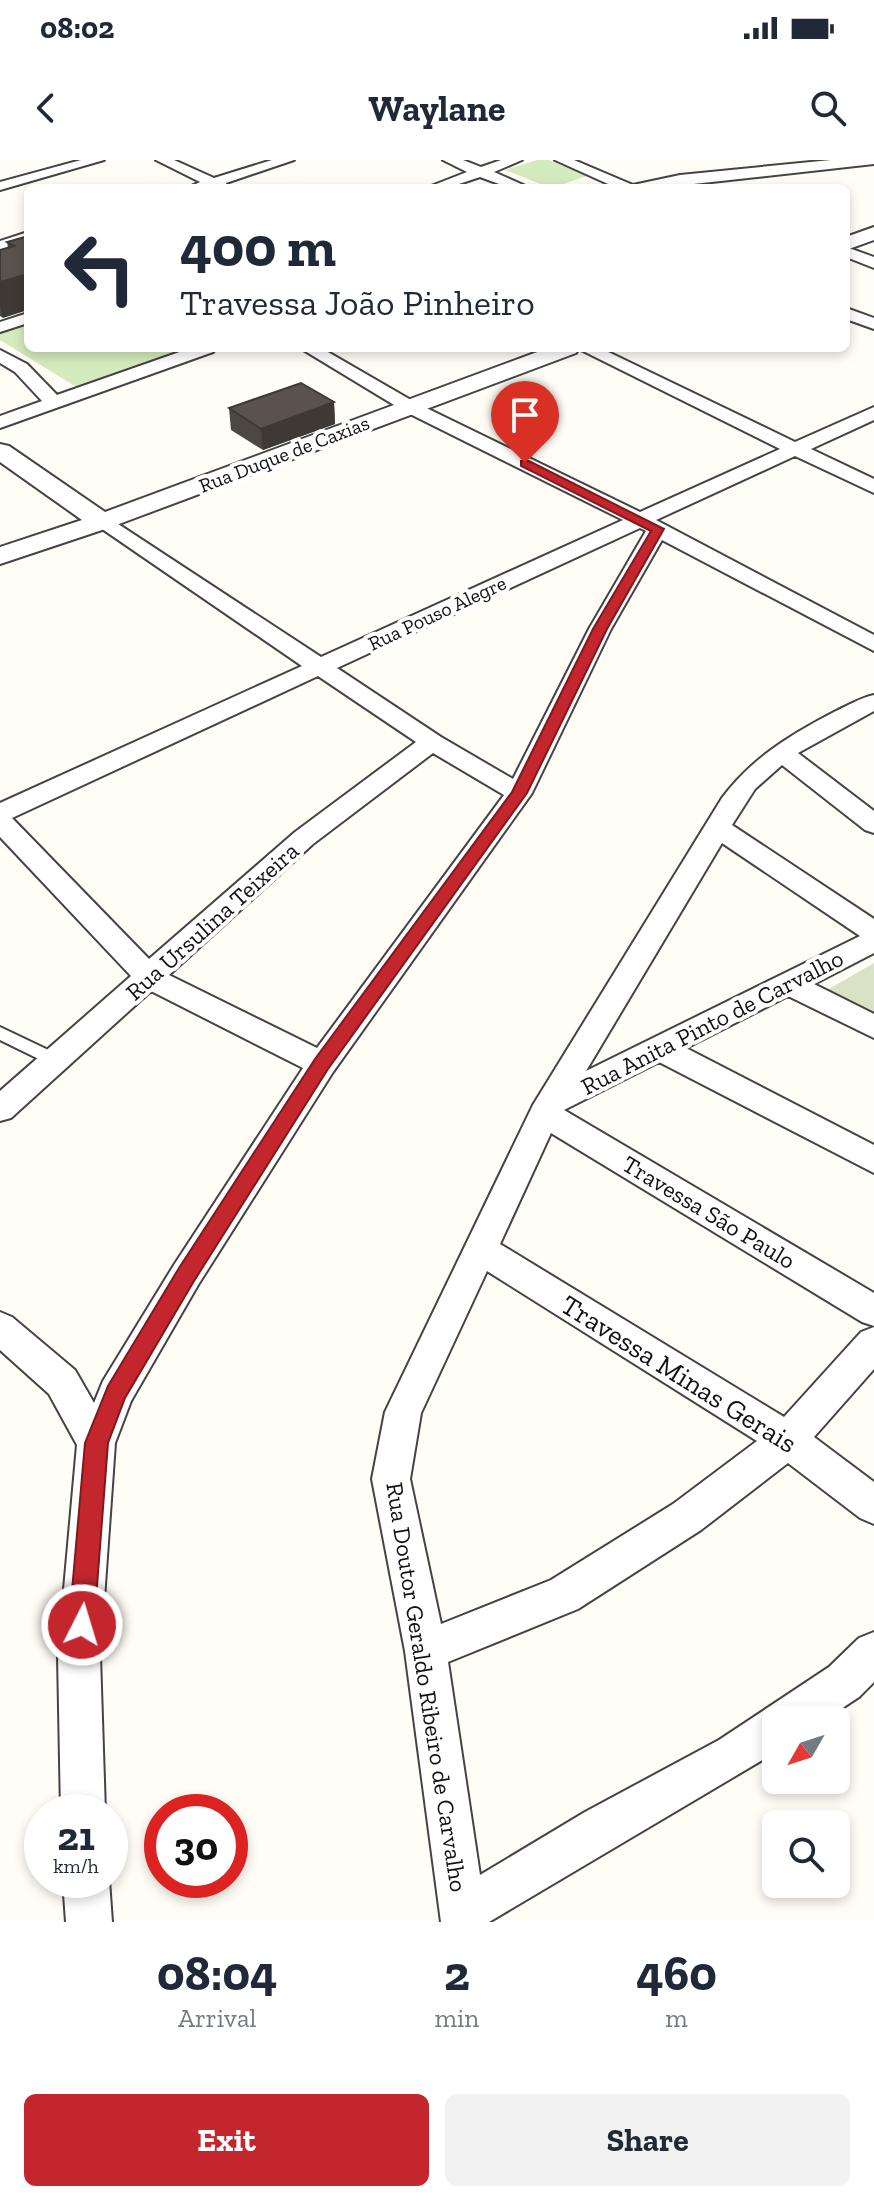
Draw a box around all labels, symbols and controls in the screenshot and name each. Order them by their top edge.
text: 08:02 [40,10,114,46]
icon: back [24,86,68,130]
icon: search [806,86,850,130]
text: Waylane [369,87,505,130]
text: 400 m [180,213,336,280]
icon: left [48,216,152,320]
text: Travessa João Pinheiro [180,281,535,324]
pin [491,381,559,463]
icon: arrive [503,393,547,437]
street label: Rua Duque de Caxias [195,410,373,498]
street label: Rua Pouso Alegre [364,570,510,656]
street label: Rua Ursulina Teixeira [120,836,305,1006]
street label: Rua Anita Pinto de Carvalho [576,943,848,1101]
street label: Travessa São Paulo [617,1149,801,1275]
street label: Travessa Minas Gerais [555,1288,803,1460]
street label: Rua Doutor Geraldo Ribeiro de Carvalho [380,1480,474,1894]
position arrow [40,1583,124,1667]
north arrow [762,1706,850,1794]
map controls [762,1706,850,1898]
speed limit sign: 30 [144,1794,248,1898]
button: search [762,1810,850,1898]
text: 21 [57,1812,95,1860]
text: km/h [53,1854,99,1878]
text: 08:04 [157,1945,277,2002]
text: 2 [444,1945,470,2002]
text: 460 [636,1945,717,2002]
text: Arrival [178,2002,256,2034]
text: min [435,2002,479,2034]
text: m [665,2002,688,2034]
button: Exit [24,2094,429,2186]
button: Share [445,2094,850,2186]

